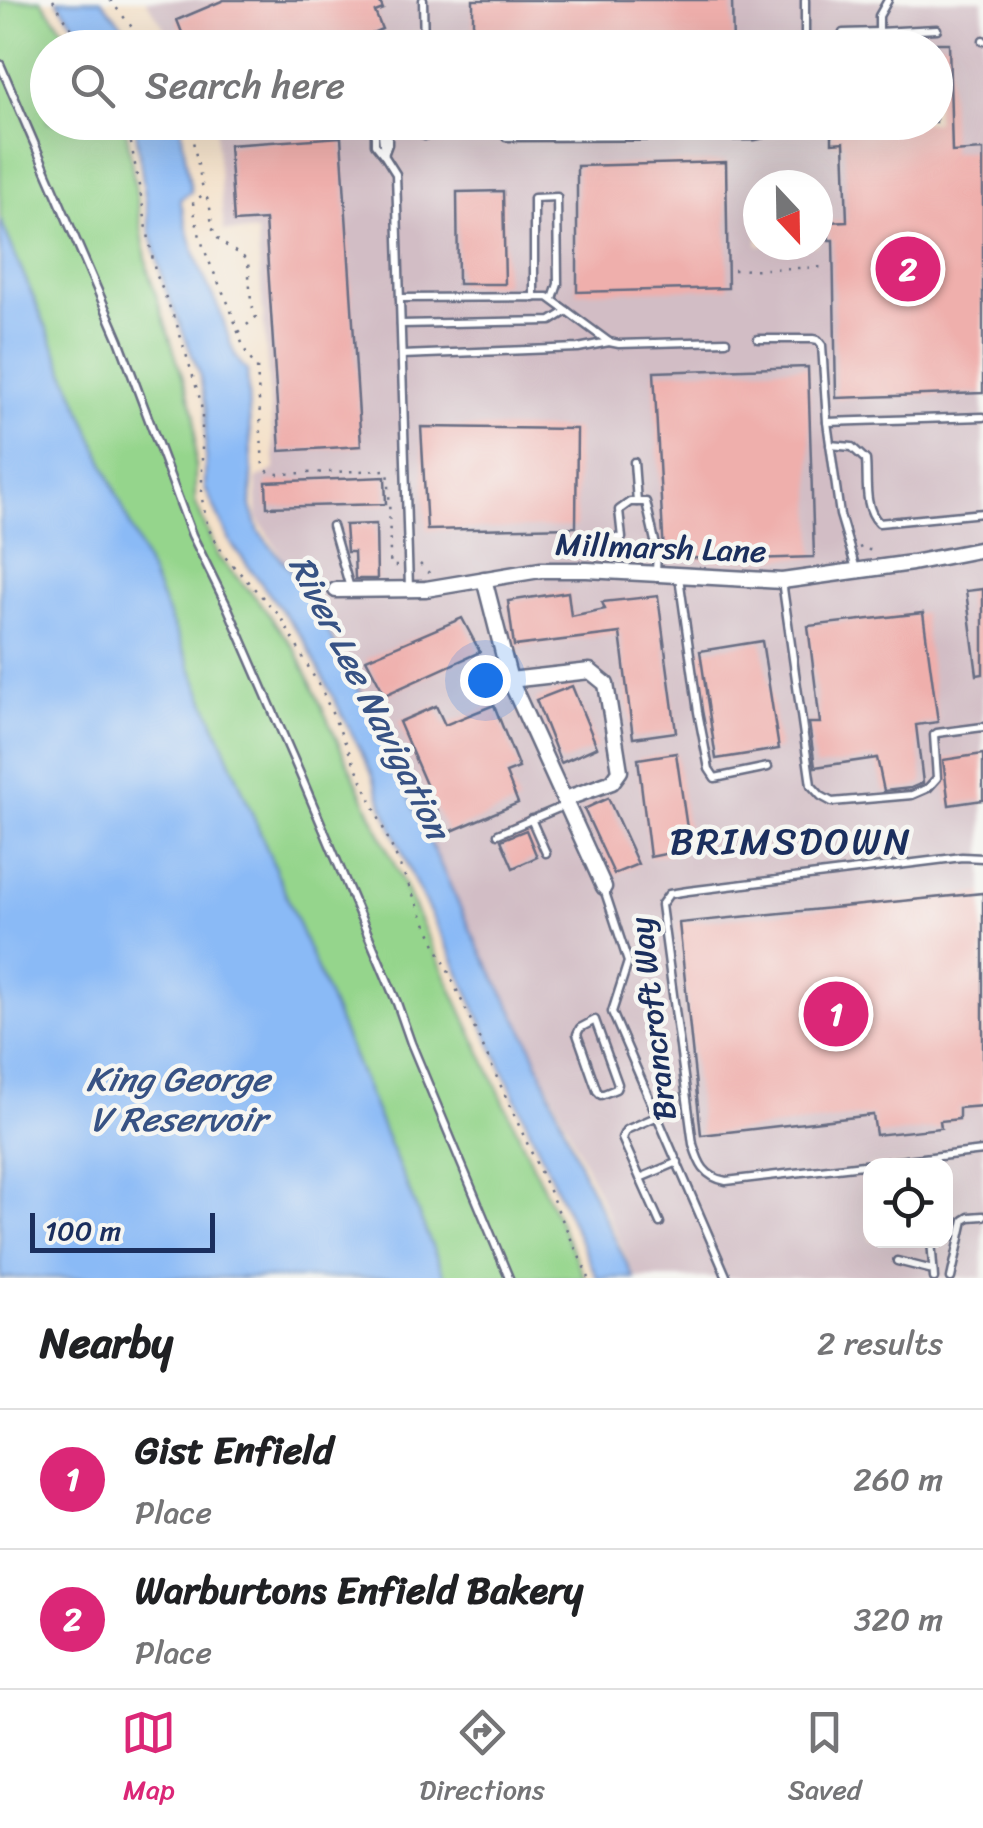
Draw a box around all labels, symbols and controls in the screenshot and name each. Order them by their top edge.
search box [30,30,953,140]
text: Search here [145,52,345,119]
icon: search [65,58,120,113]
north arrow [743,170,833,260]
pin: 2 [876,232,940,306]
street label: Millmarsh Lane [554,516,768,580]
water label: River Lee Navigation [272,544,470,853]
your location [460,655,511,706]
district label: BRIMSDOWN [670,808,912,875]
street label: Brancroft Way [612,914,694,1124]
pin: 1 [804,976,868,1052]
water label: King George V Reservoir [86,1048,273,1150]
map controls [863,1158,953,1248]
button: locate [863,1158,953,1248]
text: 100 m [45,1206,121,1255]
scale bar [30,1208,215,1252]
text: Nearby [40,1306,173,1380]
text: 2 results [817,1315,943,1372]
text: Gist Enfield [135,1417,333,1484]
text: 1 [66,1451,79,1508]
text: 260 m [853,1451,943,1508]
text: Place [135,1484,212,1541]
text: Warburtons Enfield Bakery [135,1557,583,1624]
text: 2 [63,1591,82,1648]
text: 320 m [854,1591,943,1648]
text: Place [135,1624,212,1681]
tab: Map [121,1705,176,1814]
tab: Directions [419,1705,545,1814]
tab: Saved [788,1705,862,1814]

